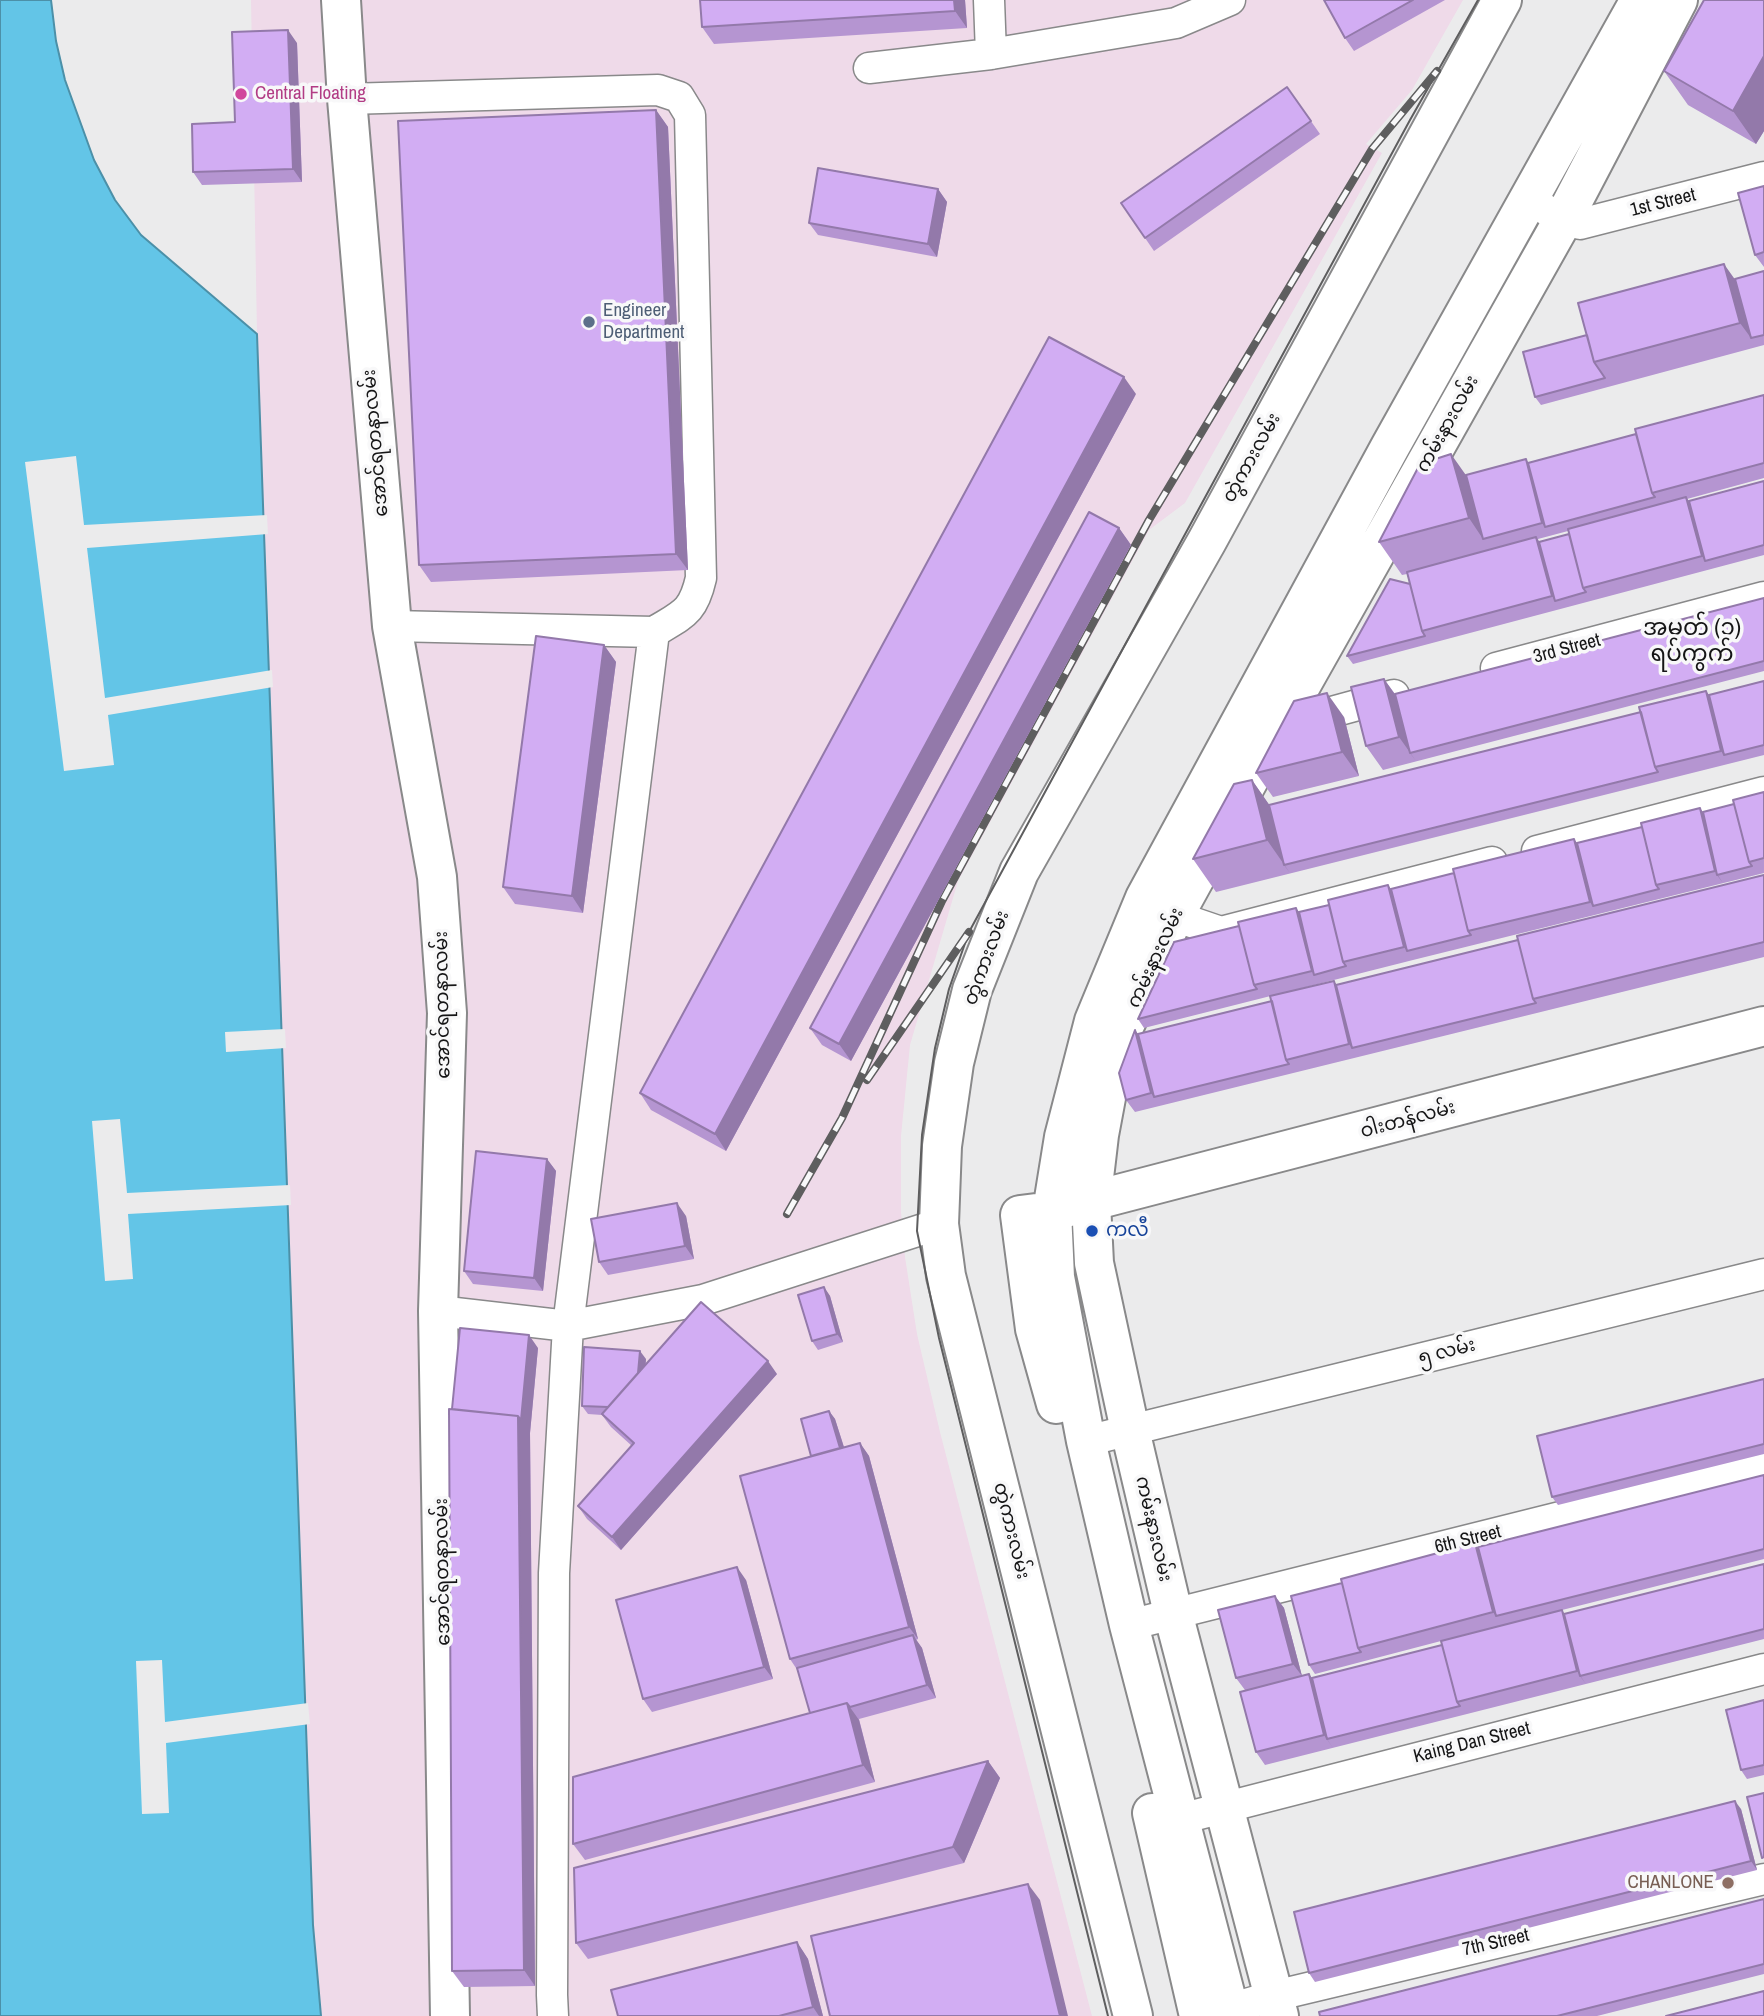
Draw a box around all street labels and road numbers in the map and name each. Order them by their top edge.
street label: 1st Street [1628,184,1698,222]
street label: အောင်ရတနာလမ်း [358,368,394,518]
street label: ကမ်းနားလမ်း [1412,371,1484,477]
street label: တွဲကားလမ်း [1218,409,1286,507]
street label: 3rd Street [1531,629,1603,669]
street label: ကမ်းနားလမ်း [1123,904,1189,1012]
street label: တွဲကားလမ်း [959,908,1015,1008]
street label: အောင်ရတနာလမ်း [430,931,456,1079]
street label: ဝါးတန်လမ်း [1358,1096,1458,1144]
street label: ၅ လမ်း [1416,1334,1478,1370]
street label: ကမ်းနားလမ်း [1130,1474,1176,1584]
street label: တွဲကားလမ်း [988,1480,1034,1582]
street label: အောင်ရတနာလမ်း [430,1498,456,1646]
street label: 6th Street [1432,1521,1504,1559]
street label: Kaing Dan Street [1411,1717,1533,1769]
street label: 7th Street [1461,1924,1531,1962]

